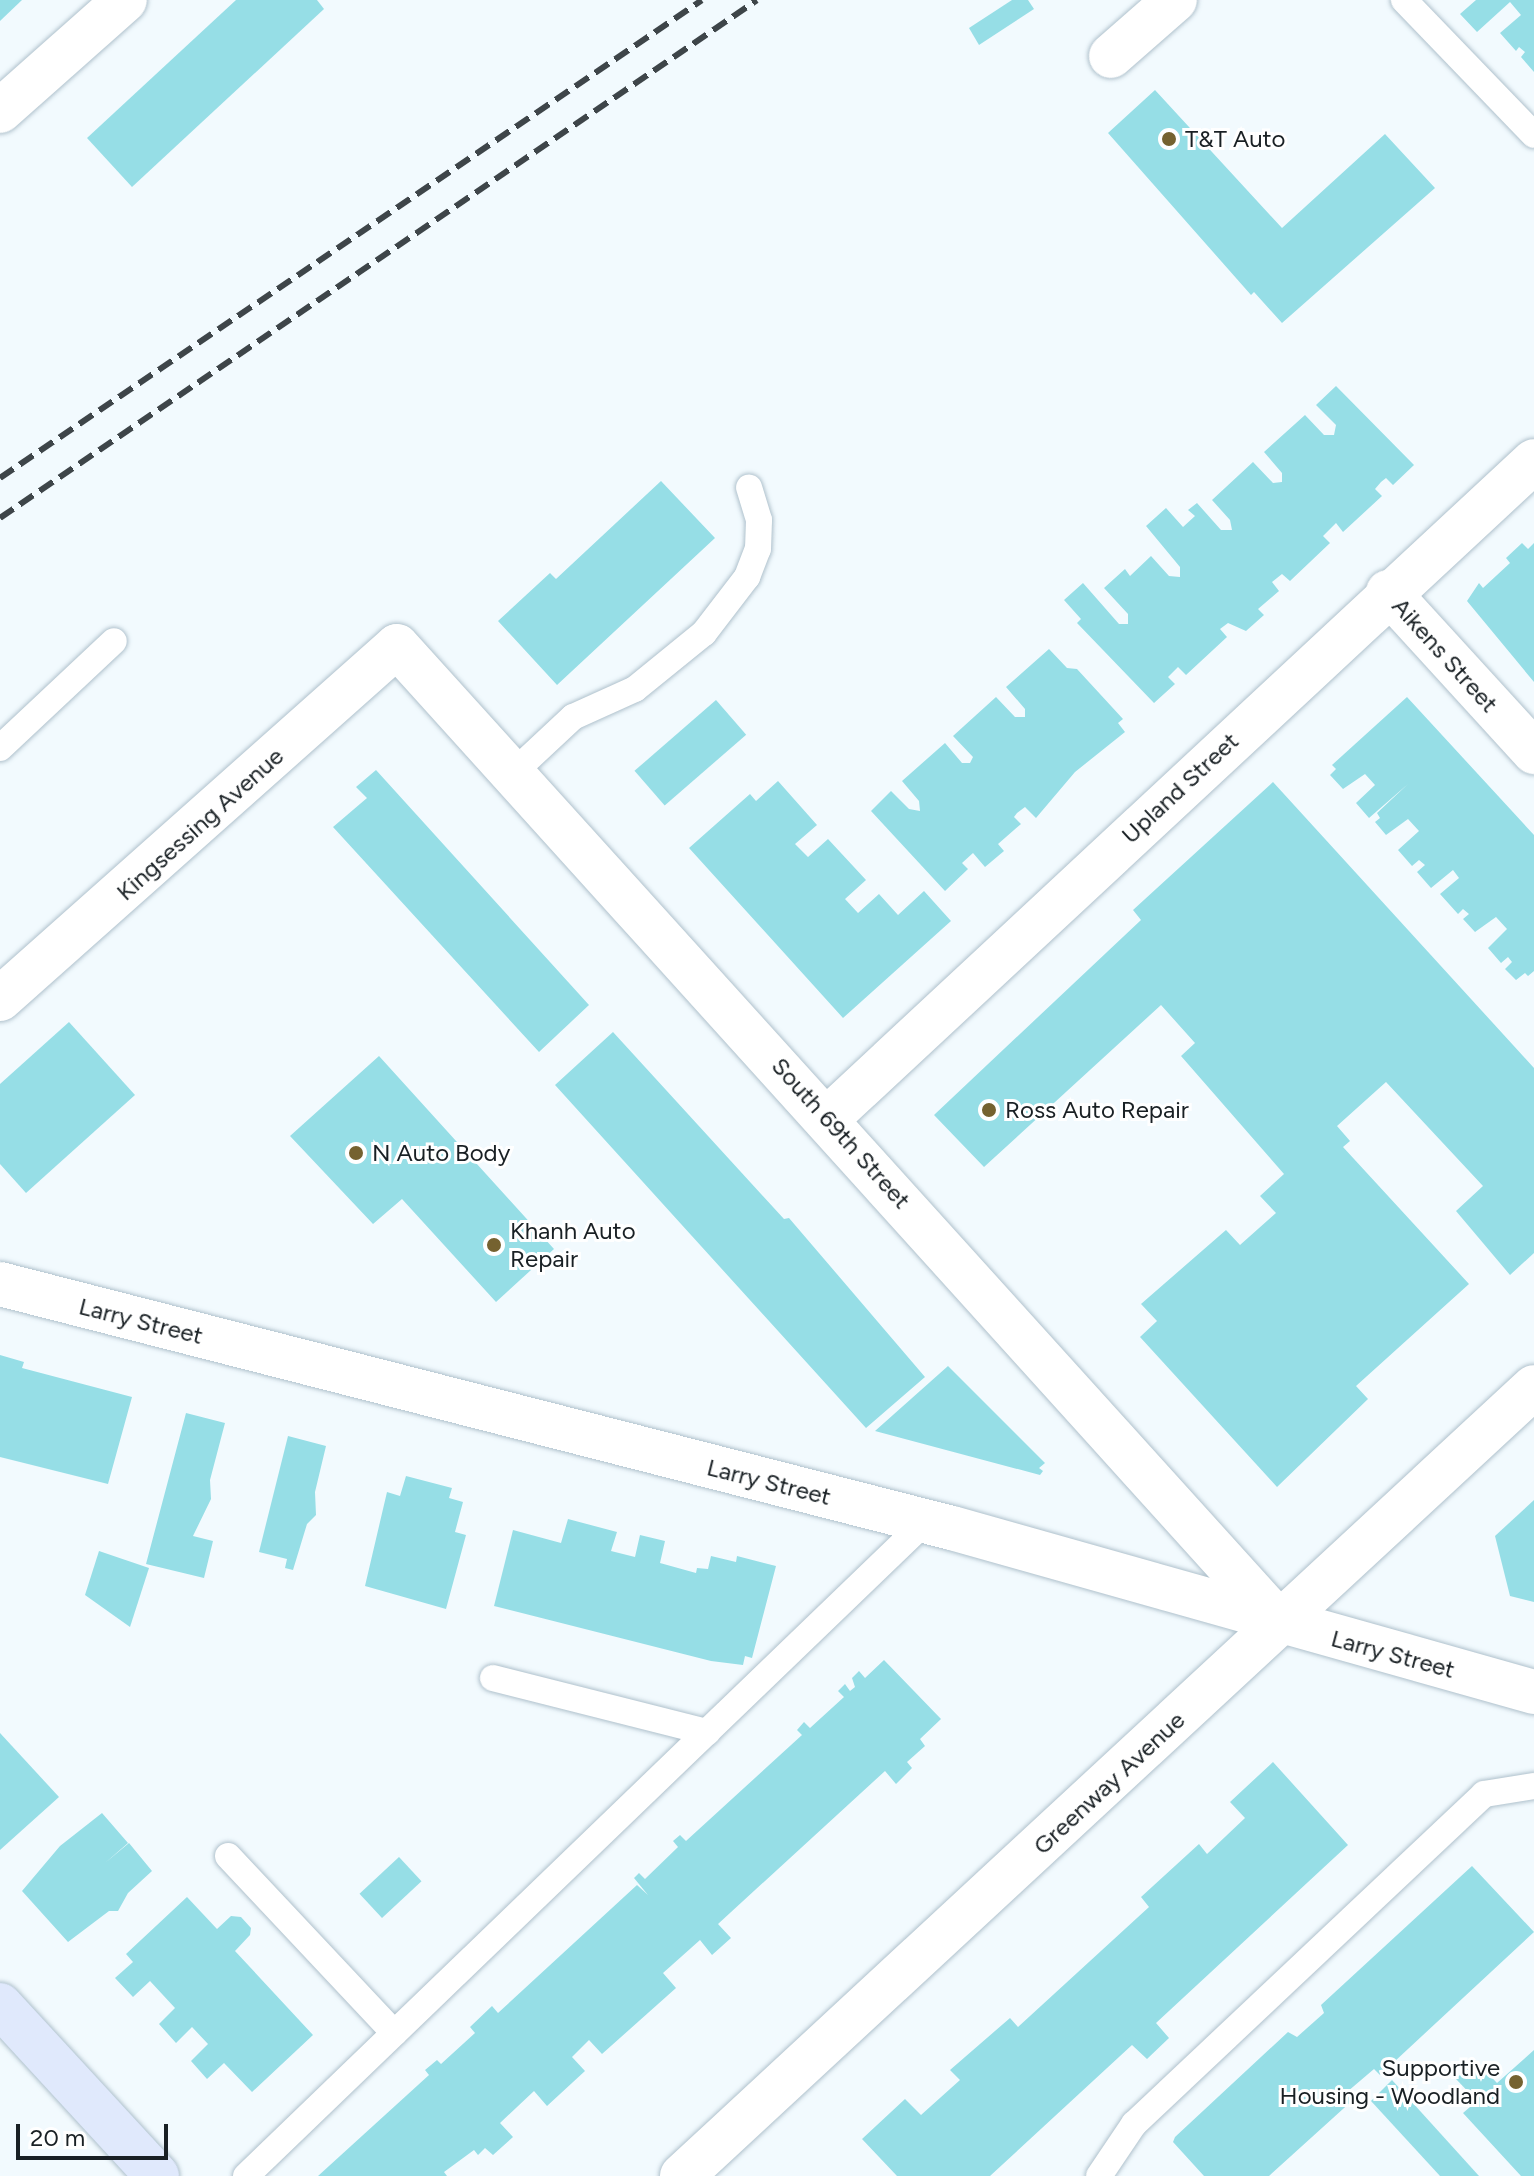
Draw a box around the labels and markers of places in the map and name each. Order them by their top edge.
place label: T&T Auto [1185,125,1285,153]
marker: T&T Auto [1160,130,1178,148]
place label: Ross Auto Repair [1005,1096,1189,1124]
marker: Ross Auto Repair [980,1101,998,1119]
place label: N Auto Body [372,1139,510,1167]
marker: N Auto Body [347,1144,365,1162]
place label: Khanh Auto Repair [510,1217,636,1273]
marker: Khanh Auto Repair [485,1236,503,1254]
place label: Supportive Housing - Woodland [1280,2054,1500,2110]
marker: Supportive Housing - Woodland [1507,2073,1525,2091]

